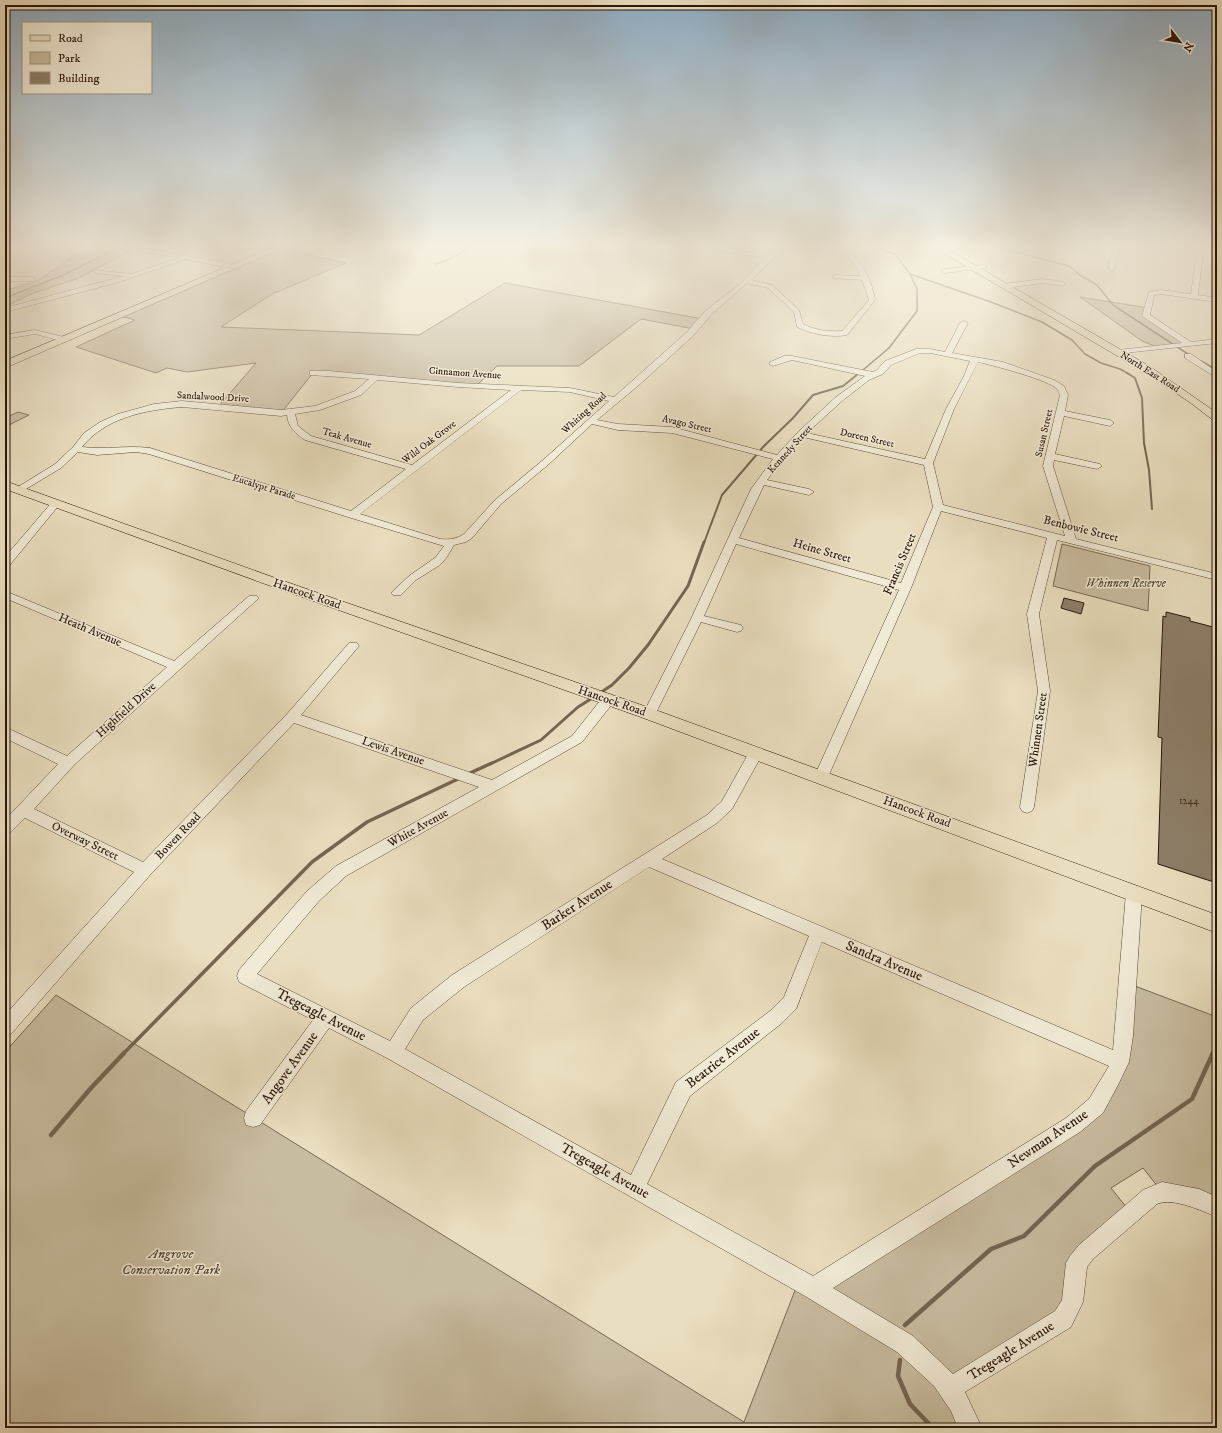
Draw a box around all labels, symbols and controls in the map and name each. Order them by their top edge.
legend [22,22,152,94]
north arrow [1160,22,1200,62]
text: Road [58,31,83,46]
text: N [1179,39,1196,54]
text: Park [58,51,80,66]
text: Building [58,71,99,86]
street label: North East Road [1118,349,1182,395]
street label: Cinnamon Avenue [428,364,502,382]
street label: Sandalwood Drive [177,389,249,405]
street label: Whiting Road [558,390,609,437]
street label: Susan Street [1033,408,1055,458]
street label: Avago Street [661,412,713,436]
street label: Wild Oak Grove [399,418,458,467]
street label: Kennedy Street [765,422,815,476]
street label: Teak Avenue [321,425,373,451]
street label: Doreen Street [839,426,895,450]
street label: Eucalypt Parade [231,472,297,502]
street label: Benbowie Street [1042,512,1120,546]
street label: Francis Street [880,531,920,597]
street label: Heine Street [791,536,853,567]
street label: Hancock Road [271,575,343,613]
park label: Whinnen Reserve [1086,576,1167,591]
street label: Heath Avenue [56,610,124,650]
street label: Highfield Drive [93,679,159,741]
street label: Hancock Road [576,682,648,720]
street label: Whinnen Street [1025,691,1051,769]
street label: Lewis Avenue [360,733,426,769]
street label: Hancock Road [881,793,953,831]
house number: 1244 [1179,795,1199,807]
street label: White Avenue [384,805,451,851]
street label: Bowen Road [152,809,204,863]
street label: Overway Street [49,818,121,864]
street label: Barker Avenue [538,875,616,935]
street label: Sandra Avenue [843,937,925,985]
street label: Tregeagle Avenue [273,985,369,1046]
street label: Beatrice Avenue [682,1023,764,1093]
street label: Angove Avenue [258,1028,322,1108]
street label: Newman Avenue [1004,1105,1092,1172]
street label: Tregeagle Avenue [557,1139,653,1203]
park label: Angrove Conservation Park [122,1245,220,1279]
street label: Tregeagle Avenue [964,1317,1058,1385]

